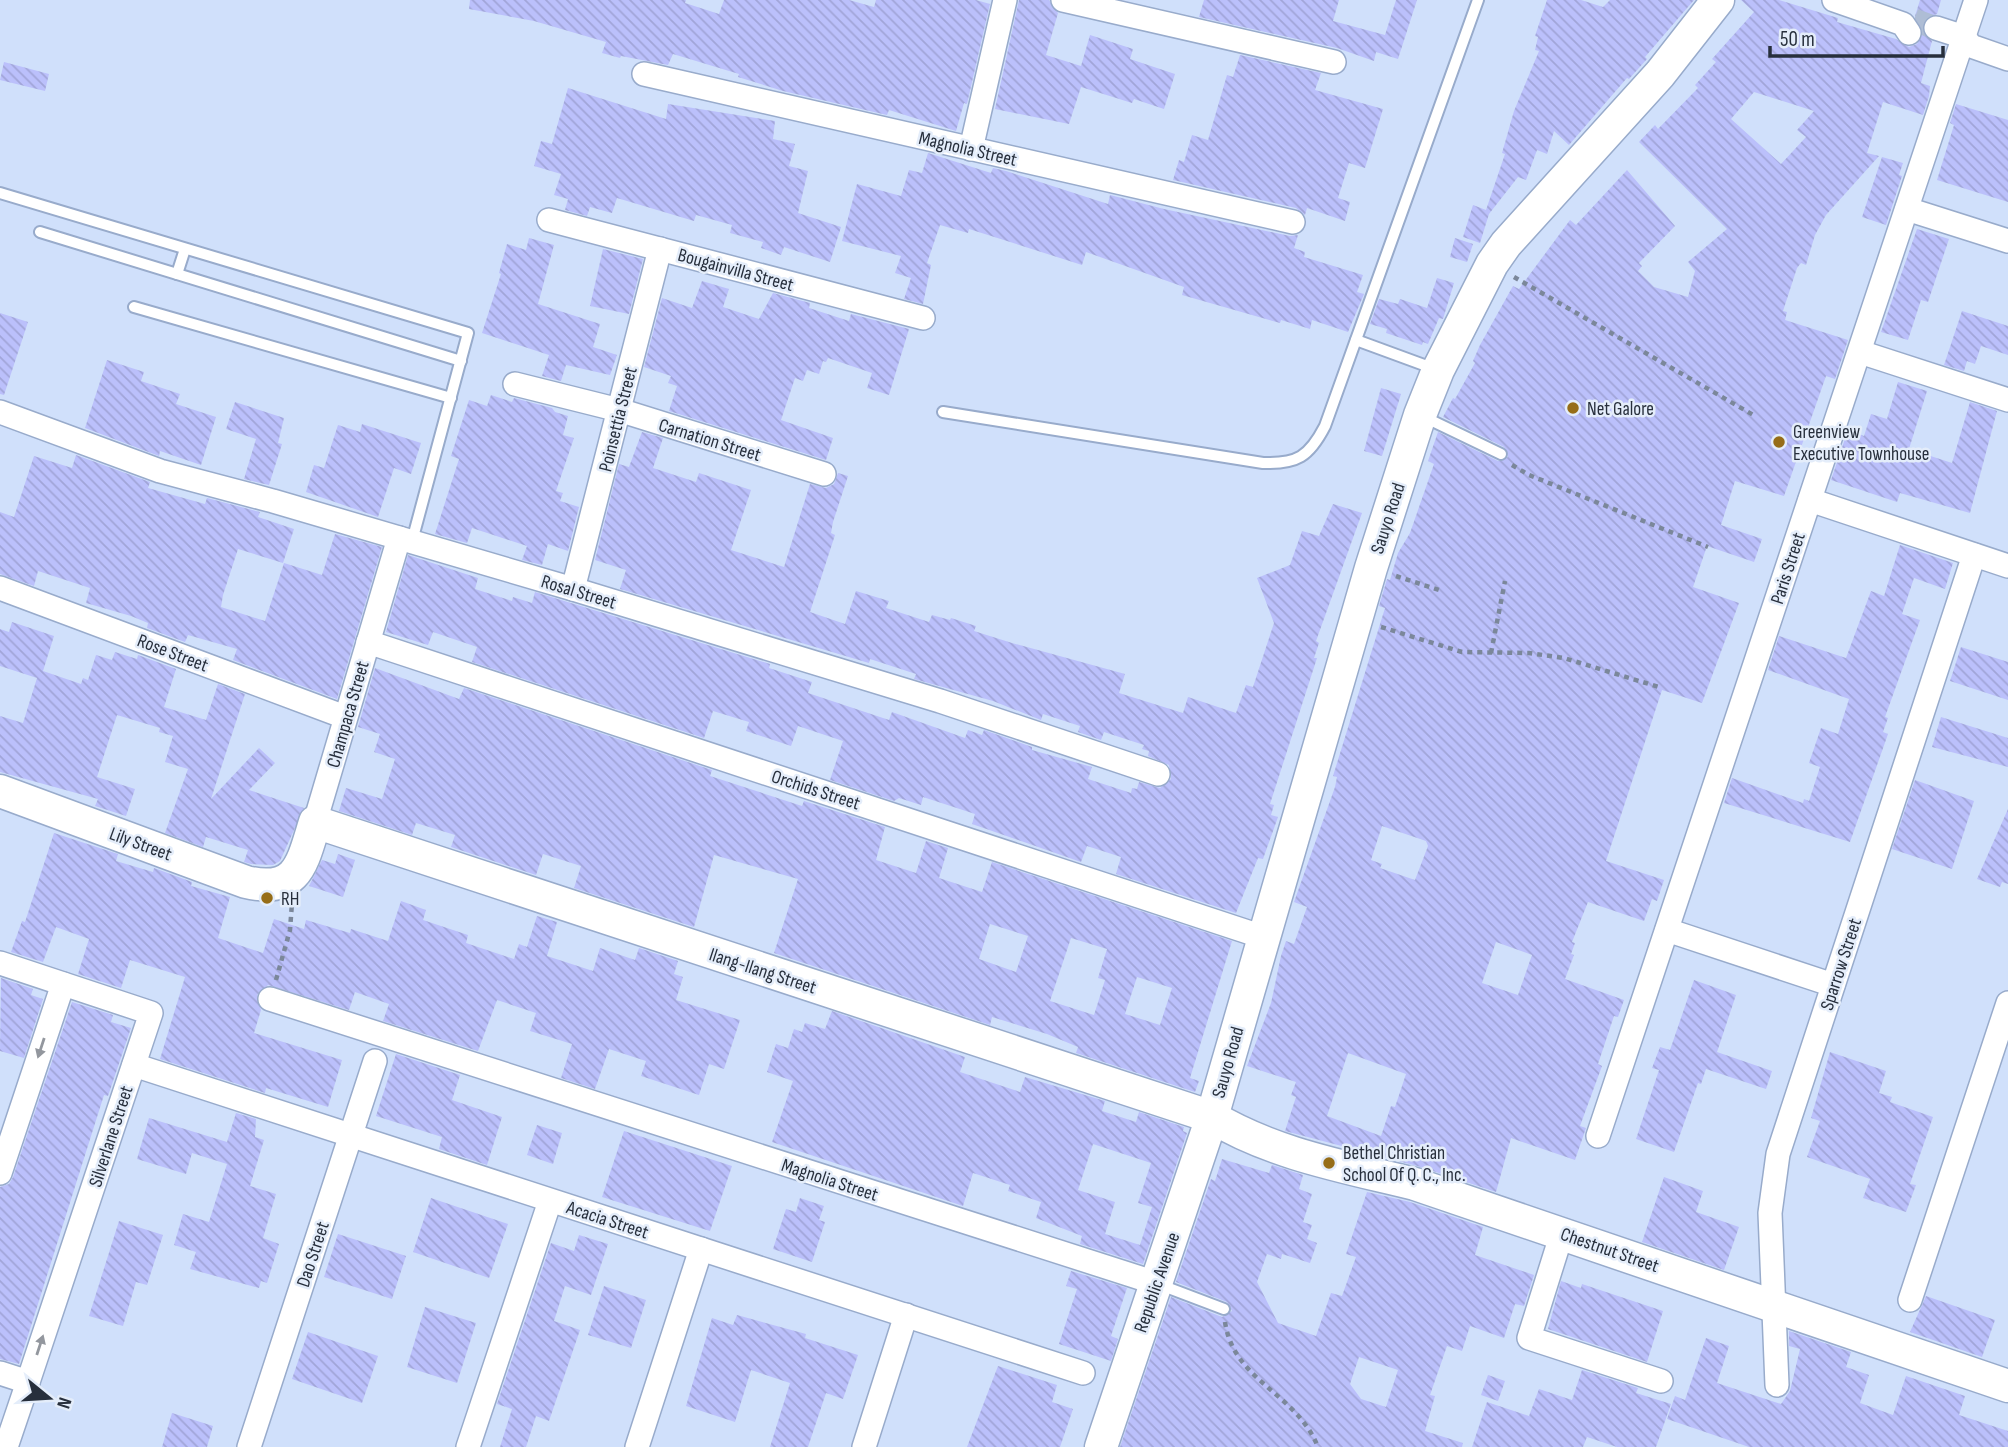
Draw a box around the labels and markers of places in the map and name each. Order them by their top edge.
place label: Net Galore [1587,398,1654,421]
marker: Net Galore [1565,400,1581,416]
place label: Greenview Executive Townhouse [1793,421,1929,466]
marker: Greenview Executive Townhouse [1771,434,1787,450]
place label: RH [281,888,299,911]
marker: RH [259,890,275,906]
place label: Bethel Christian School Of Q. C., Inc. [1343,1142,1466,1187]
marker: Bethel Christian School Of Q. C., Inc. [1321,1155,1337,1171]

